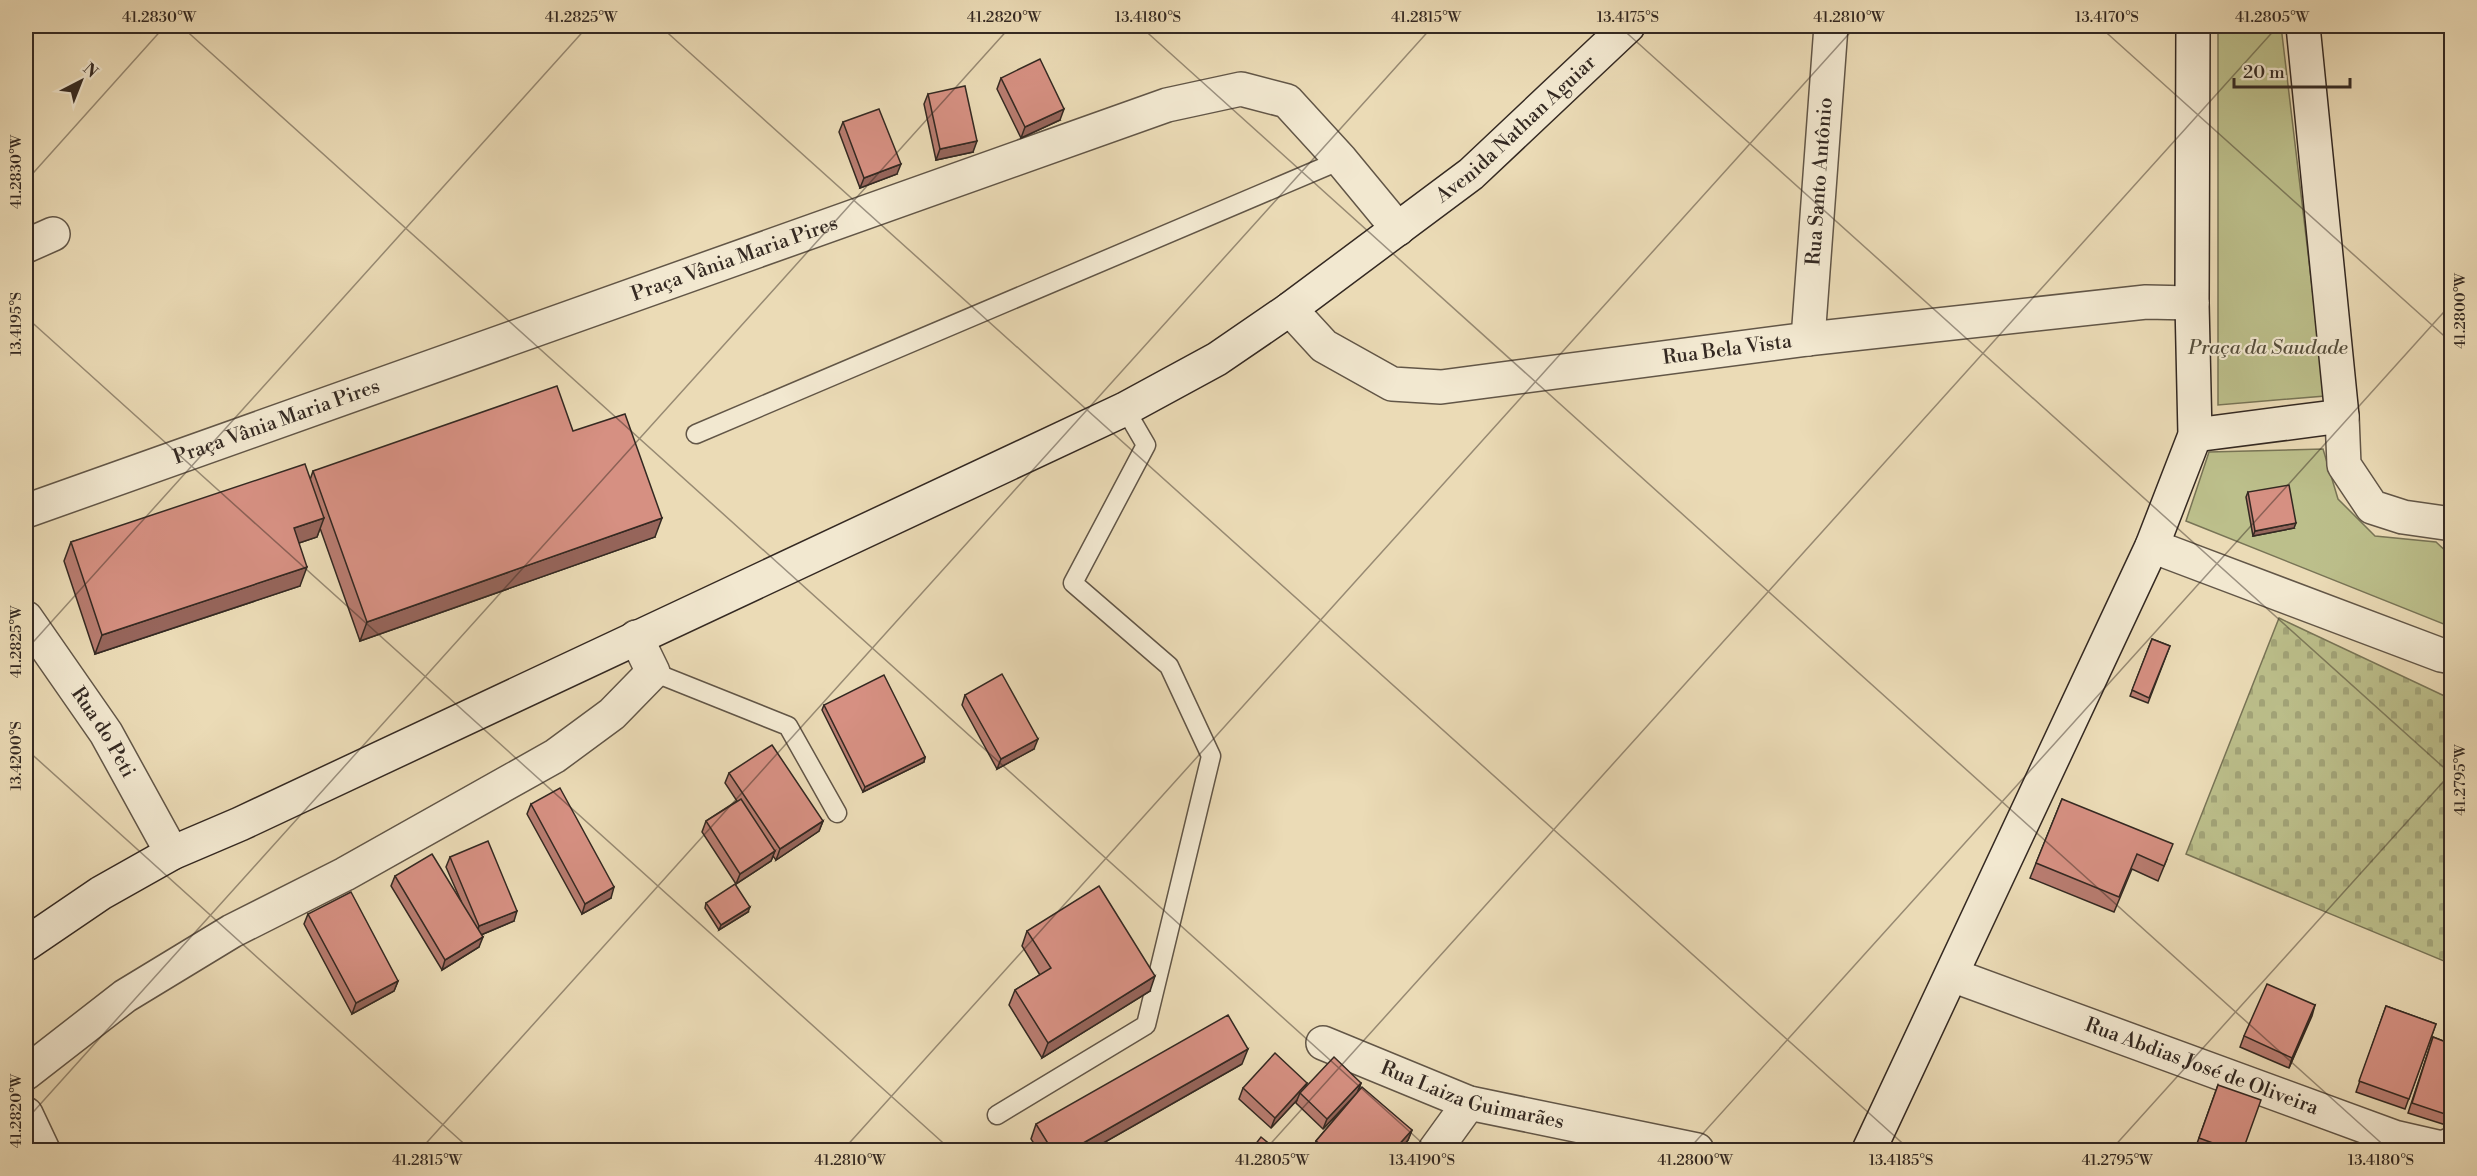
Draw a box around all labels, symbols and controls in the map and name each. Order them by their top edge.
text: 41.2830°W [122,8,196,27]
text: 41.2825°W [545,8,618,27]
text: 41.2820°W [967,8,1042,27]
text: 13.4180°S [1115,8,1181,27]
text: 41.2815°W [1391,8,1462,27]
text: 13.4175°S [1597,8,1659,27]
text: 41.2810°W [1813,8,1885,27]
text: 13.4170°S [2075,8,2139,27]
text: 41.2805°W [2235,8,2309,27]
street label: Avenida Nathan Aguiar [1430,50,1602,209]
north arrow [51,51,111,111]
scale bar [2234,51,2350,89]
text: N [79,59,102,82]
text: 20 m [2243,61,2285,84]
street label: Rua Santo Antônio [1801,96,1838,266]
text: 41.2830°W [7,135,26,209]
street label: Praça Vânia Maria Pires [628,211,841,307]
text: 41.2800°W [2451,273,2470,349]
text: 13.4195°S [7,292,26,356]
street label: Rua Bela Vista [1661,329,1794,370]
park label: Praça da Saudade [2187,336,2349,361]
street label: Praça Vânia Maria Pires [170,374,383,470]
text: 41.2825°W [7,605,26,678]
street label: Rua do Peti [65,682,141,782]
text: 13.4200°S [7,721,26,791]
text: 41.2795°W [2451,744,2470,816]
street label: Rua Abdias José de Oliveira [2082,1012,2323,1121]
street label: Rua Laiza Guimarães [1377,1056,1566,1135]
text: 41.2820°W [7,1073,26,1148]
text: 41.2815°W [392,1151,463,1170]
text: 41.2810°W [814,1151,886,1170]
text: 41.2805°W [1235,1151,1309,1170]
text: 13.4190°S [1389,1151,1455,1170]
text: 41.2800°W [1657,1151,1733,1170]
text: 13.4185°S [1869,1151,1933,1170]
text: 41.2795°W [2081,1151,2153,1170]
text: 13.4180°S [2348,1151,2414,1170]

